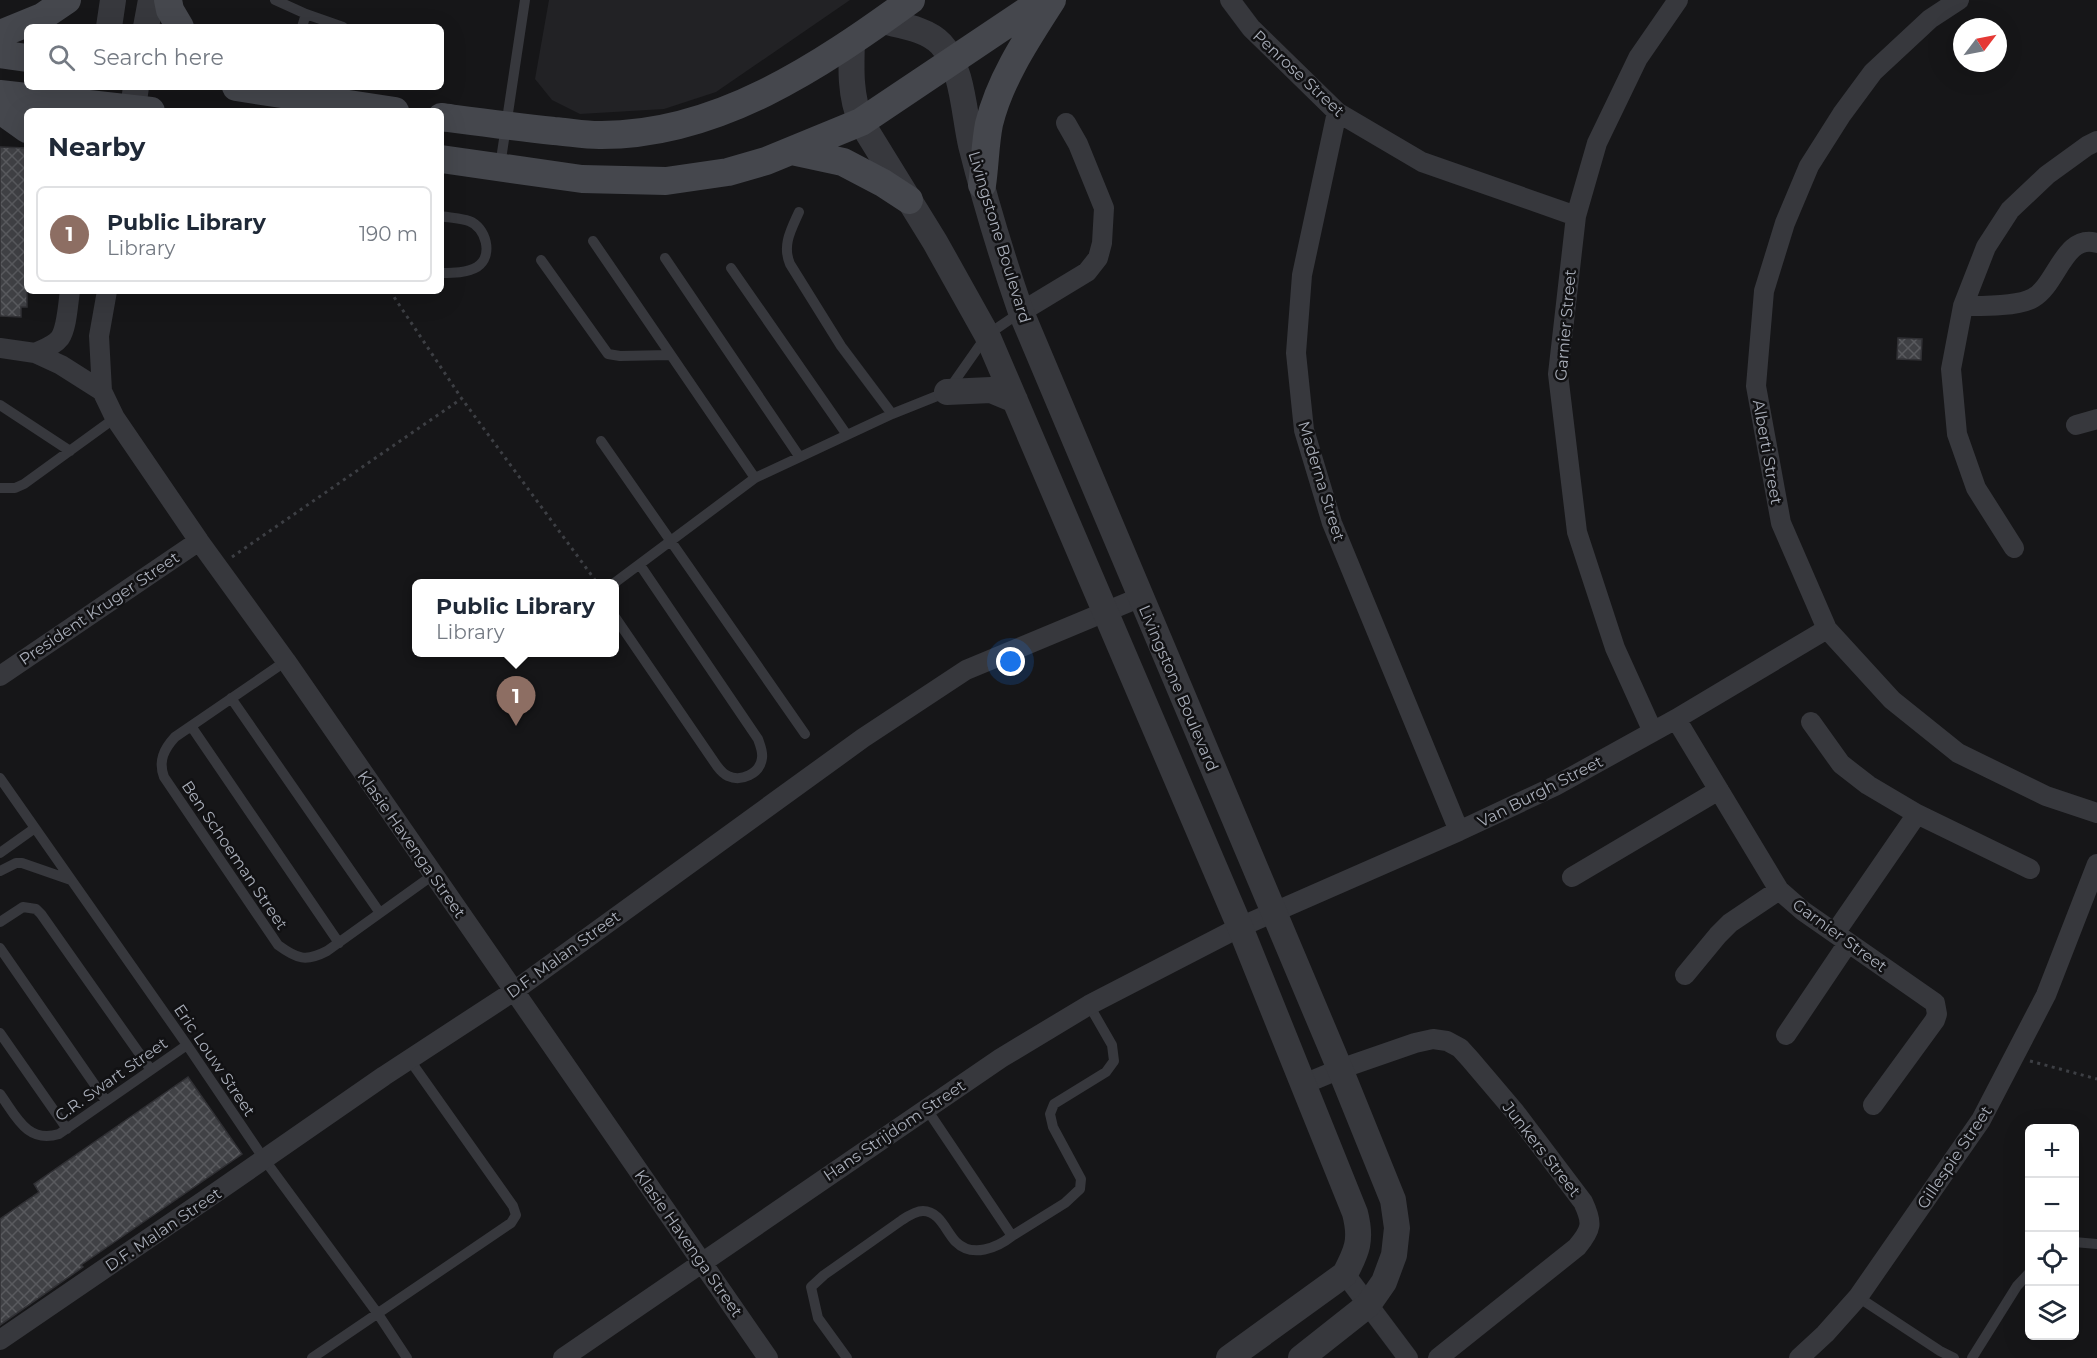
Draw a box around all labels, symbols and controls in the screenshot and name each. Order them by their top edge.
north arrow [1953,18,2007,72]
search box [24,24,444,90]
street label: Penrose Street [1249,26,1349,121]
icon: search [45,41,78,74]
text: Search here [93,44,224,71]
text: Nearby [48,131,145,163]
street label: Livingstone Boulevard [964,149,1035,325]
text: Public Library [107,209,266,236]
text: 1 [66,222,73,246]
text: 190 m [359,222,418,246]
text: Library [107,236,175,260]
street label: Garnier Street [1551,268,1580,382]
street label: Alberti Street [1749,398,1786,507]
street label: Maderna Street [1294,419,1349,544]
street label: President Kruger Street [16,547,183,669]
popup [412,579,619,657]
text: Public Library [436,593,595,620]
street label: Livingstone Boulevard [1135,602,1222,774]
text: Library [436,620,505,644]
your location [996,647,1025,676]
pin: 1 [496,676,536,726]
street label: Van Burgh Street [1474,751,1607,831]
street label: Klasie Havenga Street [354,767,470,922]
street label: Ben Schoeman Street [178,777,292,934]
street label: Garnier Street [1789,895,1891,976]
street label: D.F. Malan Street [503,907,624,1002]
street label: Eric Louw Street [170,1001,259,1120]
street label: C.R. Swart Street [51,1033,171,1125]
street label: Hans Strijdom Street [820,1076,969,1185]
street label: Junkers Street [1498,1097,1585,1201]
street label: Gillespie Street [1913,1102,1996,1212]
map controls [2025,1124,2079,1340]
button: + [2025,1124,2079,1178]
street label: Klasie Havenga Street [631,1166,747,1321]
button: − [2025,1178,2079,1232]
street label: D.F. Malan Street [102,1183,225,1275]
button: locate [2025,1232,2079,1286]
button: layers [2025,1286,2079,1340]

